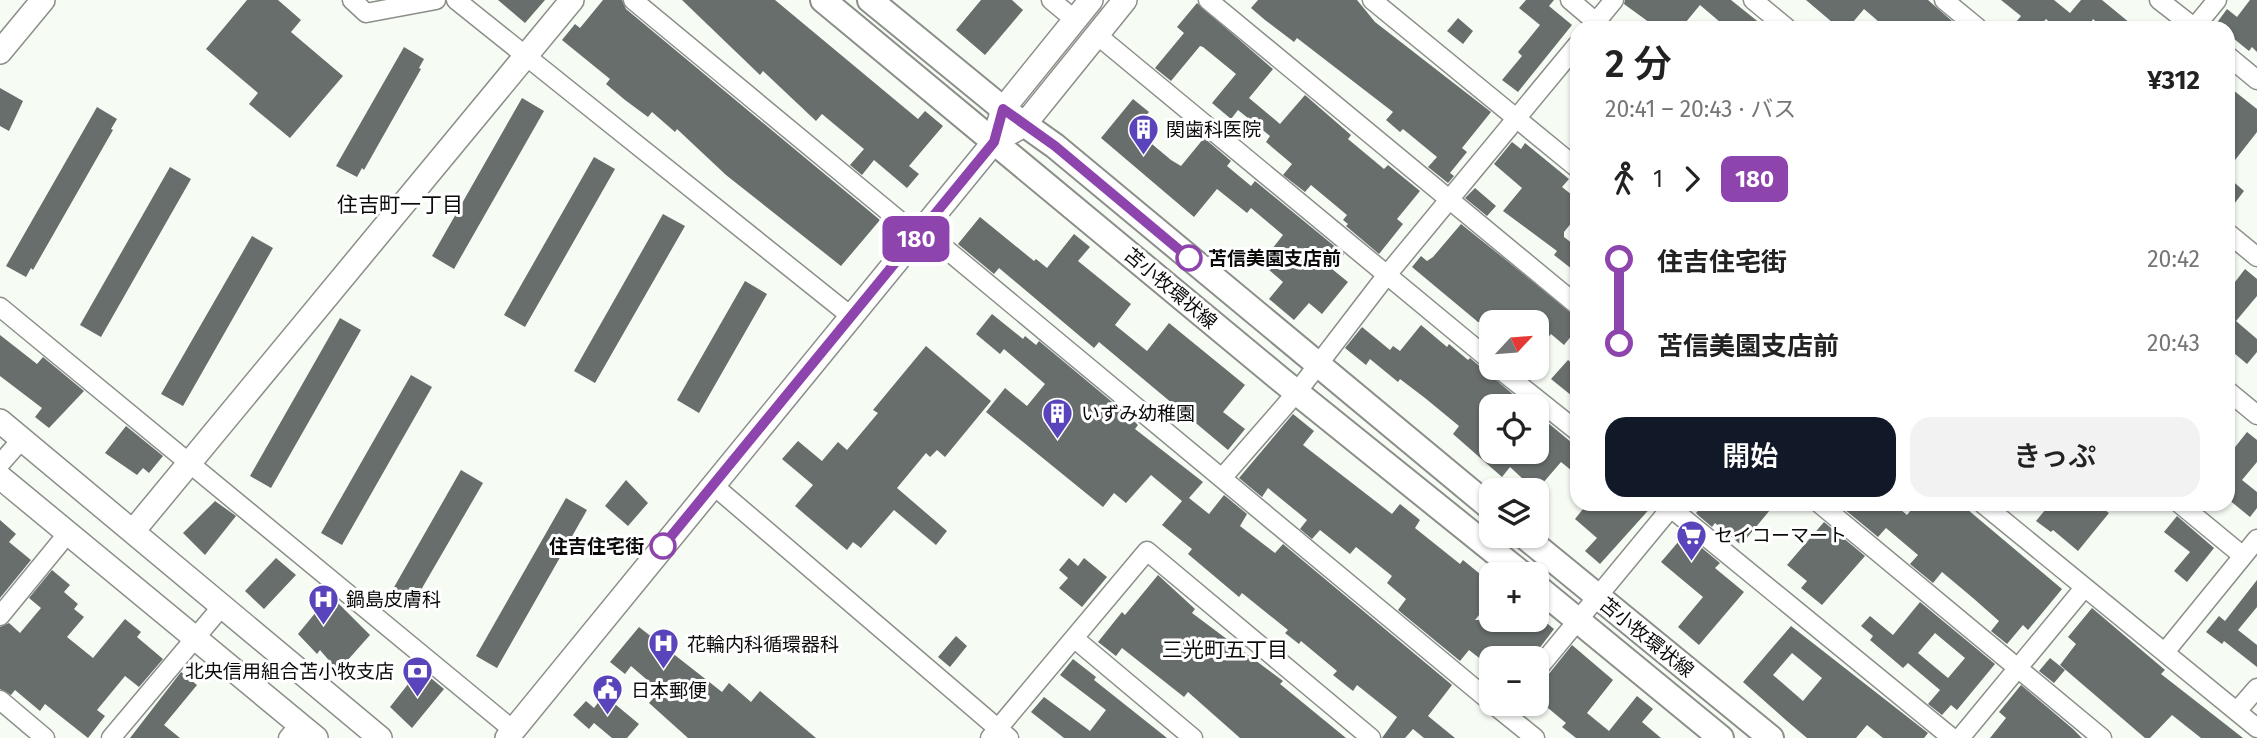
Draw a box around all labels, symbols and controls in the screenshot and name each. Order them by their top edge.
text: 2 分 [1605,41,1672,87]
text: ¥312 [2147,65,2200,96]
text: 20:41 – 20:43 · バス [1605,95,1796,123]
building icon: 関歯科医院 [1126,112,1160,156]
place label: 関歯科医院 [1166,118,1261,141]
icon: walk [1605,160,1643,198]
icon: forward [1673,160,1711,198]
text: 1 [1653,165,1663,193]
text: 180 [1735,165,1774,193]
district label: 住吉町一丁目 [337,192,463,218]
line badge: 180 [876,216,956,262]
text: 180 [896,225,936,253]
street label: 苫小牧環状線 [1120,243,1222,334]
marker: 苫信美園支店前 [1176,245,1202,271]
text: 20:42 [2147,245,2200,273]
place label: 苫信美園支店前 [1208,247,1341,270]
text: 住吉住宅街 [1657,247,1787,278]
north arrow [1479,310,1549,380]
map controls [1479,310,1549,716]
text: 20:43 [2147,329,2200,357]
text: 苫信美園支店前 [1657,331,1839,362]
button: locate [1479,394,1549,464]
building icon: いずみ幼稚園 [1041,396,1075,440]
place label: いずみ幼稚園 [1081,402,1195,425]
button: 開始 [1605,417,1896,497]
button: きっぷ [1910,417,2200,497]
button: layers [1479,478,1549,548]
supermarket icon: セイコーマート [1674,518,1708,562]
place label: セイコーマート [1714,524,1847,547]
marker: 住吉住宅街 [650,533,676,559]
place label: 住吉住宅街 [549,535,644,558]
button: + [1479,562,1549,632]
hospital icon: 鍋島皮膚科 [306,582,340,626]
place label: 鍋島皮膚科 [346,588,441,611]
street label: 苫小牧環状線 [1595,593,1698,682]
hospital icon: 花輪内科循環器科 [647,627,681,671]
place label: 花輪内科循環器科 [687,633,839,656]
district label: 三光町五丁目 [1162,637,1288,663]
button: − [1479,646,1549,716]
bank icon: 北央信用組合苫小牧支店 [400,654,434,698]
place label: 北央信用組合苫小牧支店 [185,660,394,683]
public building icon: 日本郵便 [591,673,625,717]
place label: 日本郵便 [631,679,707,702]

